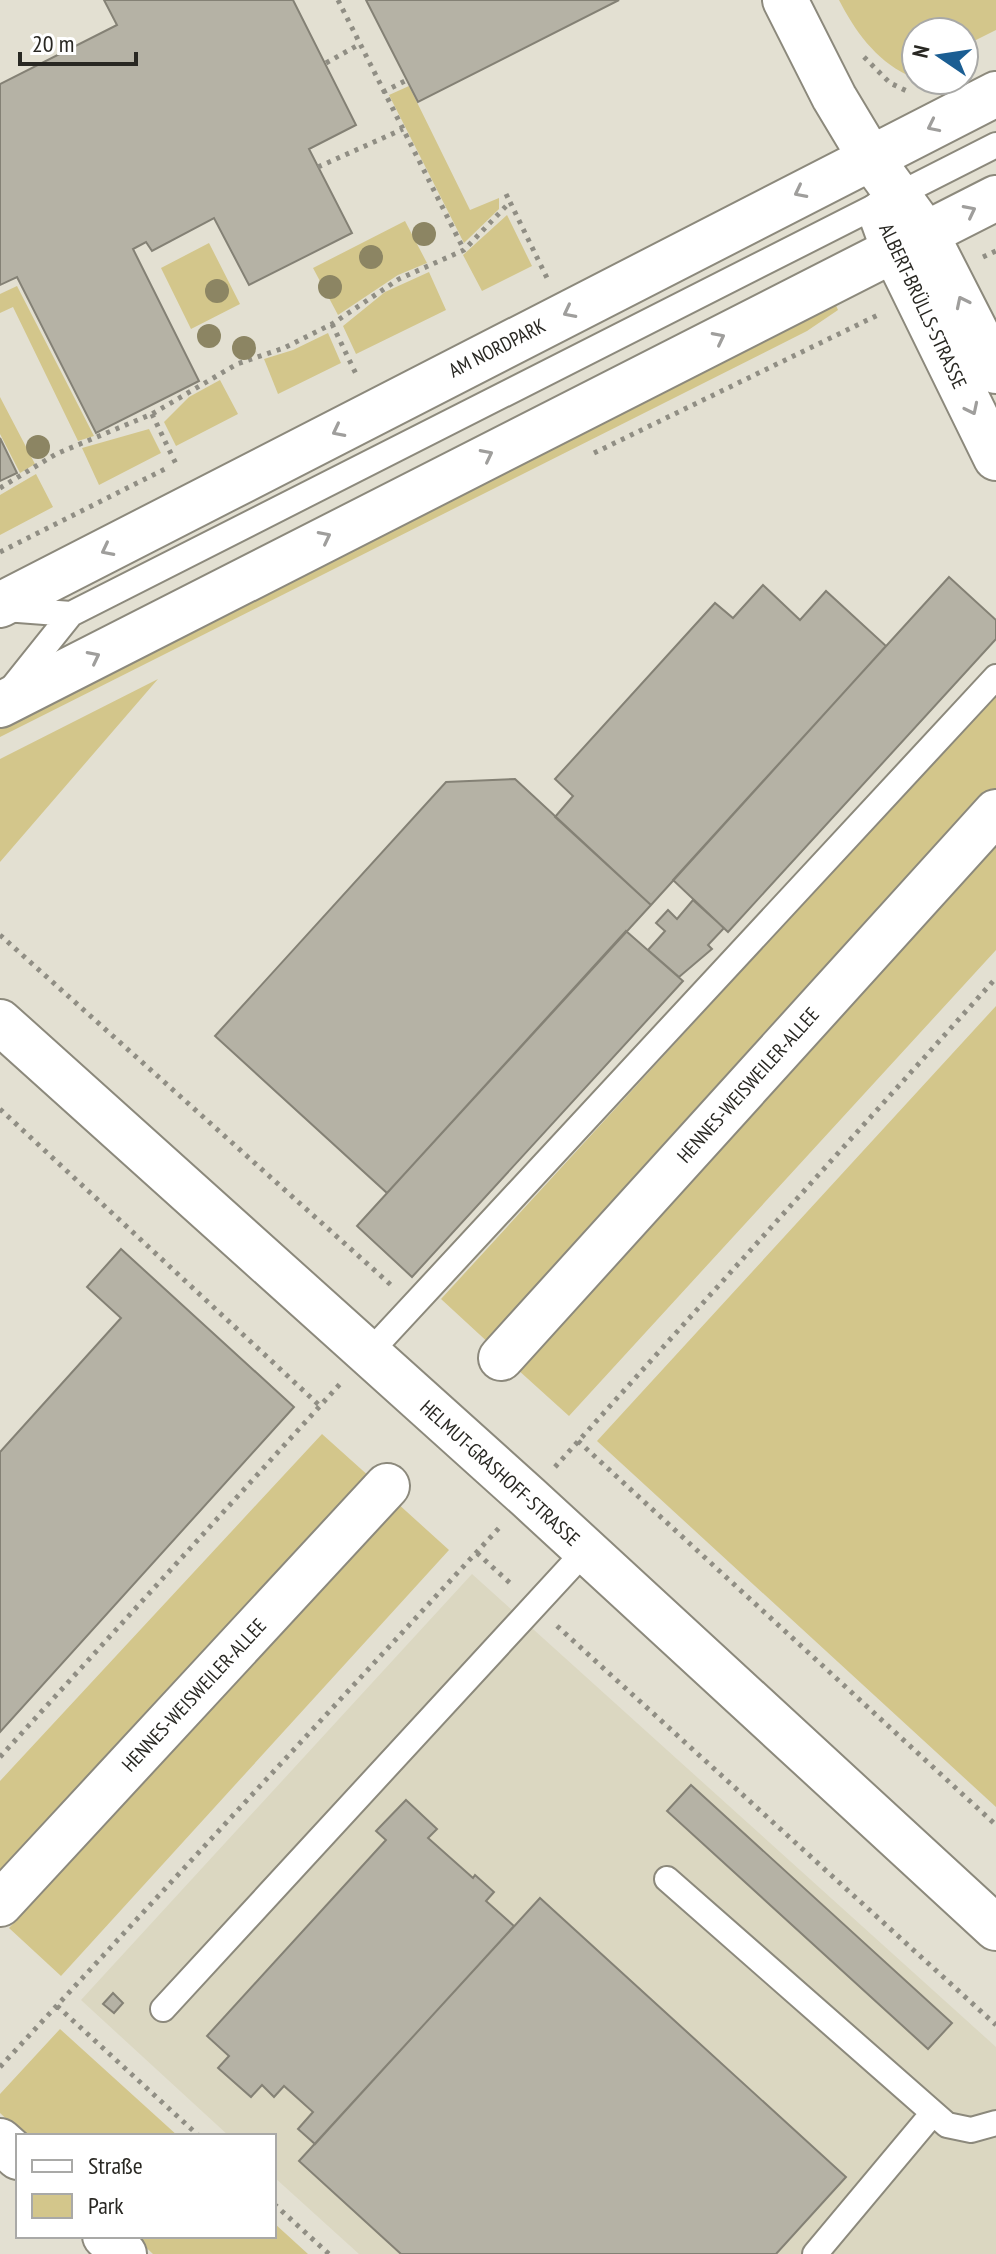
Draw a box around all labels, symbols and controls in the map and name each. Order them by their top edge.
scale bar [20,16,136,66]
north arrow [900,16,980,96]
text: 20 m [32,28,74,59]
text: N [906,43,935,60]
one-way arrow [927,116,942,132]
one-way arrow [794,183,808,198]
one-way arrow [961,205,976,221]
street label: ALBERT-BRÜLLS-STRASSE [873,219,973,393]
one-way arrow [956,295,972,310]
one-way arrow [563,302,577,317]
street label: AM NORDPARK [444,312,550,383]
one-way arrow [711,332,726,348]
one-way arrow [962,401,978,416]
one-way arrow [332,421,346,436]
one-way arrow [479,449,494,465]
one-way arrow [317,532,332,547]
one-way arrow [101,541,115,556]
one-way arrow [86,651,101,666]
street label: HENNES-WEISWEILER-ALLEE [671,1002,825,1168]
street label: HELMUT-GRASHOFF-STRASSE [415,1394,585,1552]
street label: HENNES-WEISWEILER-ALLEE [116,1613,272,1777]
legend [16,2134,276,2238]
text: Straße [88,2150,143,2181]
text: Park [88,2190,124,2221]

